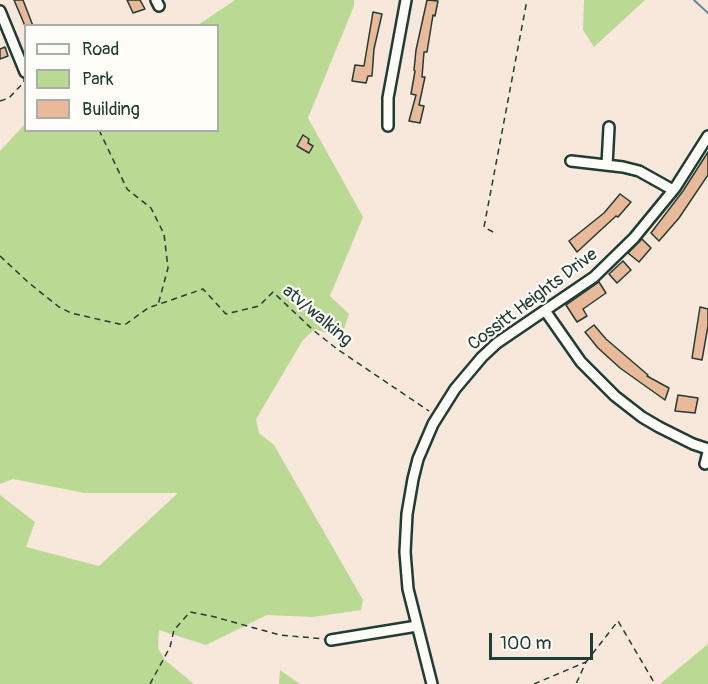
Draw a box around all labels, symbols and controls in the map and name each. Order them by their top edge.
legend [24,24,219,132]
text: Road [82,38,119,61]
text: Park [82,68,114,91]
text: Building [82,98,140,121]
street label: Cossitt Heights Drive [464,244,602,356]
street label: atv/walking [278,281,356,351]
scale bar [492,621,596,659]
text: 100 m [500,632,552,655]

